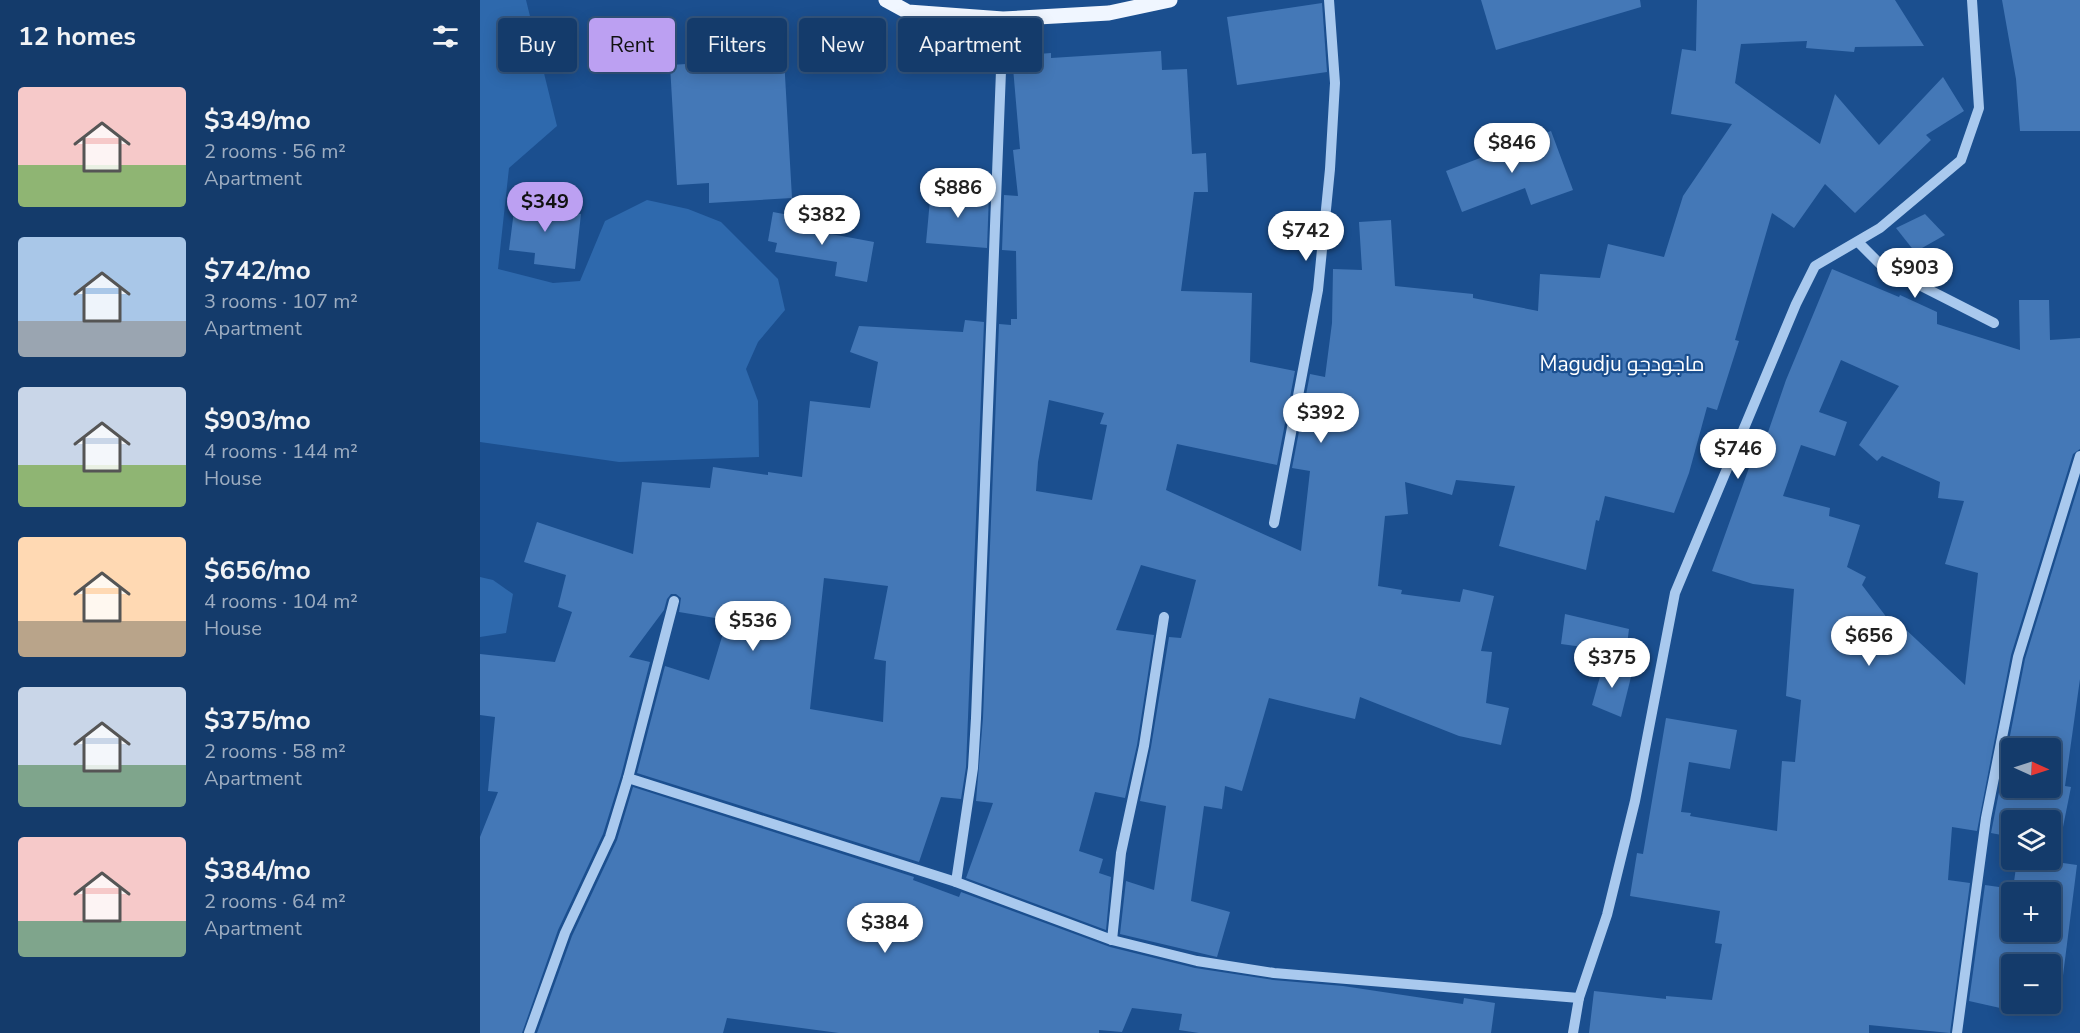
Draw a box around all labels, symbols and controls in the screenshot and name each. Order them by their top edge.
chip: Buy [498,18,577,72]
chip: Rent [589,18,675,72]
chip: Filters [687,18,787,72]
chip: New [799,18,886,72]
chip: Apartment [898,18,1042,72]
text: 12 homes [18,19,136,54]
icon: filters [429,20,462,53]
text: $349/mo [204,103,311,138]
icon: home [66,111,138,183]
pin: $846 [1476,123,1548,174]
text: $846 [1488,129,1536,156]
text: 2 rooms · 56 m² [204,138,346,165]
text: Apartment [204,165,302,192]
pin: $886 [922,168,994,219]
text: $886 [934,174,982,201]
pin: $349 [509,182,581,233]
text: $349 [521,188,569,215]
pin: $382 [786,195,858,246]
text: $382 [798,201,846,228]
pin: $742 [1270,211,1342,262]
text: $742 [1282,217,1330,244]
pin: $903 [1879,248,1951,299]
text: $742/mo [204,253,311,288]
text: $903 [1891,254,1939,281]
icon: home [66,261,138,333]
text: 3 rooms · 107 m² [204,288,358,315]
text: Apartment [204,315,302,342]
district label: Magudju ماجودجو [1540,350,1704,378]
pin: $392 [1285,393,1357,444]
text: $392 [1297,399,1345,426]
text: $903/mo [204,403,311,438]
icon: home [66,411,138,483]
pin: $746 [1702,429,1774,480]
text: $746 [1714,435,1762,462]
text: 4 rooms · 144 m² [204,438,358,465]
text: House [204,465,262,492]
text: $656/mo [204,553,311,588]
icon: home [66,561,138,633]
text: 4 rooms · 104 m² [204,588,358,615]
pin: $536 [717,601,789,652]
text: $536 [729,607,777,634]
text: House [204,615,262,642]
pin: $656 [1833,616,1905,667]
text: $656 [1845,622,1893,649]
pin: $375 [1576,638,1648,689]
text: $375 [1588,644,1636,671]
text: $375/mo [204,703,311,738]
icon: home [66,711,138,783]
text: 2 rooms · 58 m² [204,738,346,765]
north arrow [2001,738,2061,798]
map controls [2001,738,2061,1014]
text: Apartment [204,765,302,792]
button: layers [2001,810,2061,870]
text: $384/mo [204,853,311,888]
icon: home [66,861,138,933]
button: + [2001,882,2061,942]
text: 2 rooms · 64 m² [204,888,346,915]
pin: $384 [849,903,921,954]
text: $384 [861,909,909,936]
text: Apartment [204,915,302,942]
button: − [2001,954,2061,1014]

